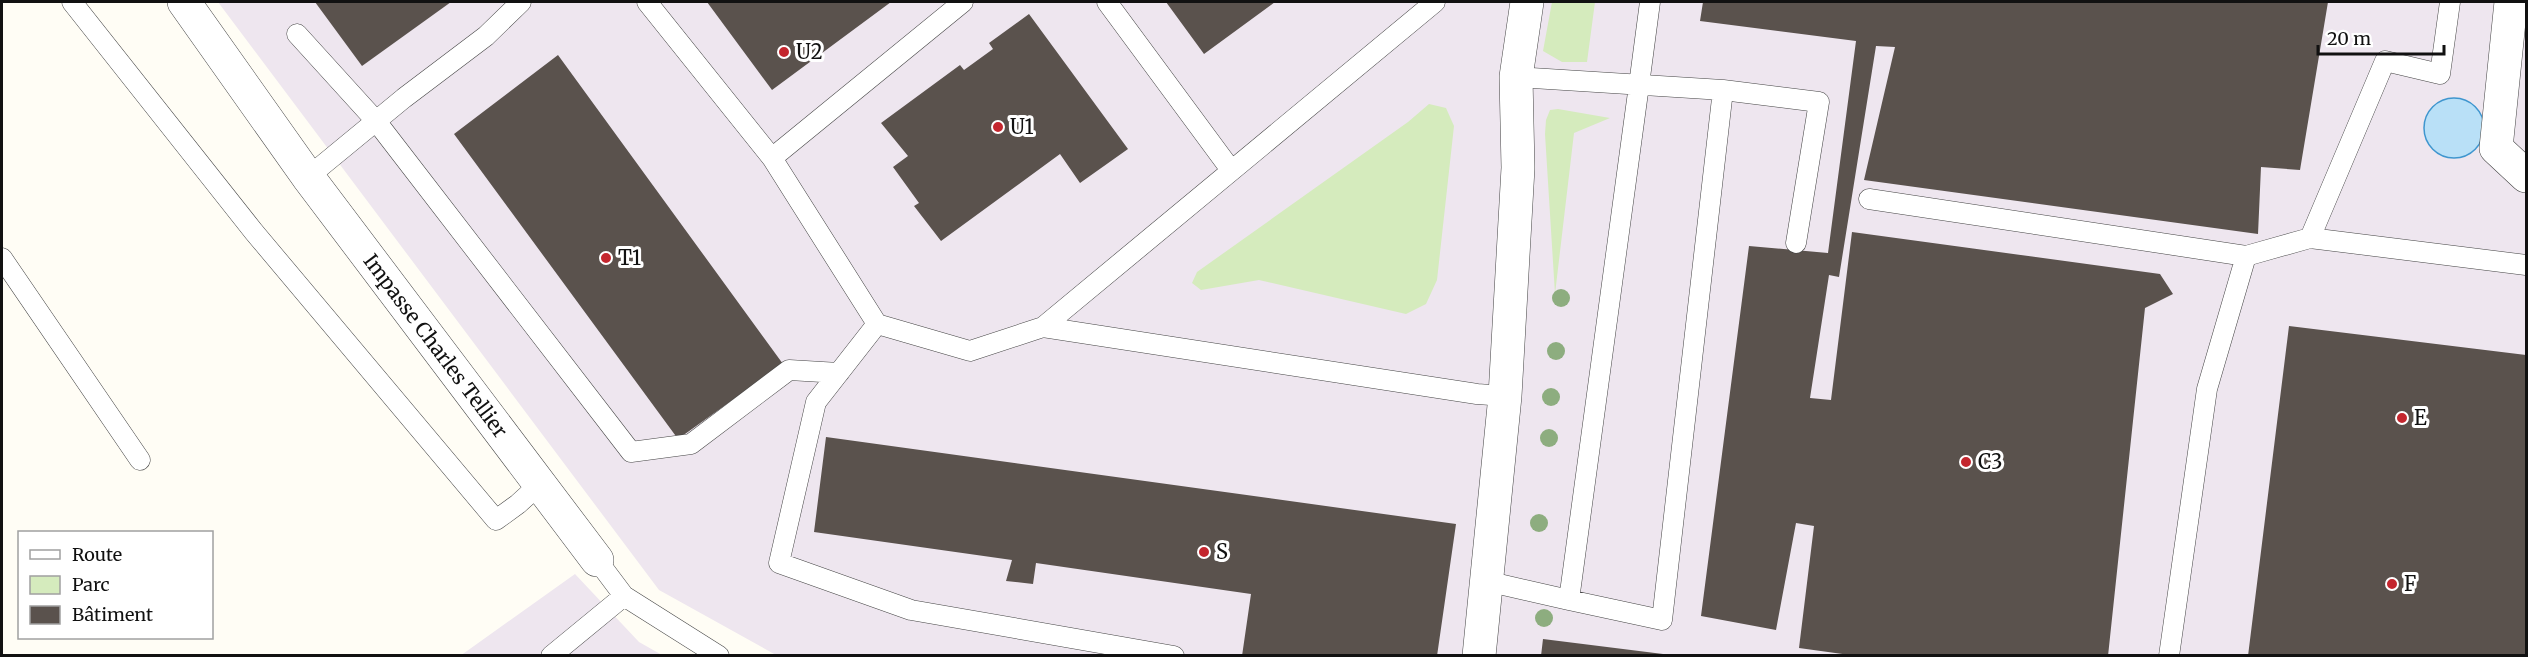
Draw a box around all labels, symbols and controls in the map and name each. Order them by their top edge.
scale bar [2318,18,2444,56]
text: 20 m [2327,27,2371,50]
place label: U2 [796,39,823,64]
marker: U2 [777,45,791,59]
place label: U1 [1010,114,1034,139]
marker: U1 [991,120,1005,134]
place label: T1 [618,245,641,270]
street label: Impasse Charles Tellier [358,249,513,442]
marker: T1 [599,251,613,265]
place label: E [2414,405,2427,430]
marker: E [2395,411,2409,425]
place label: C3 [1978,449,2002,474]
marker: C3 [1959,455,1973,469]
legend [18,531,213,639]
place label: S [1216,539,1228,564]
text: Route [72,543,122,566]
marker: S [1197,545,1211,559]
place label: F [2404,571,2416,596]
text: Parc [72,573,110,596]
marker: F [2385,577,2399,591]
text: Bâtiment [72,603,153,626]

